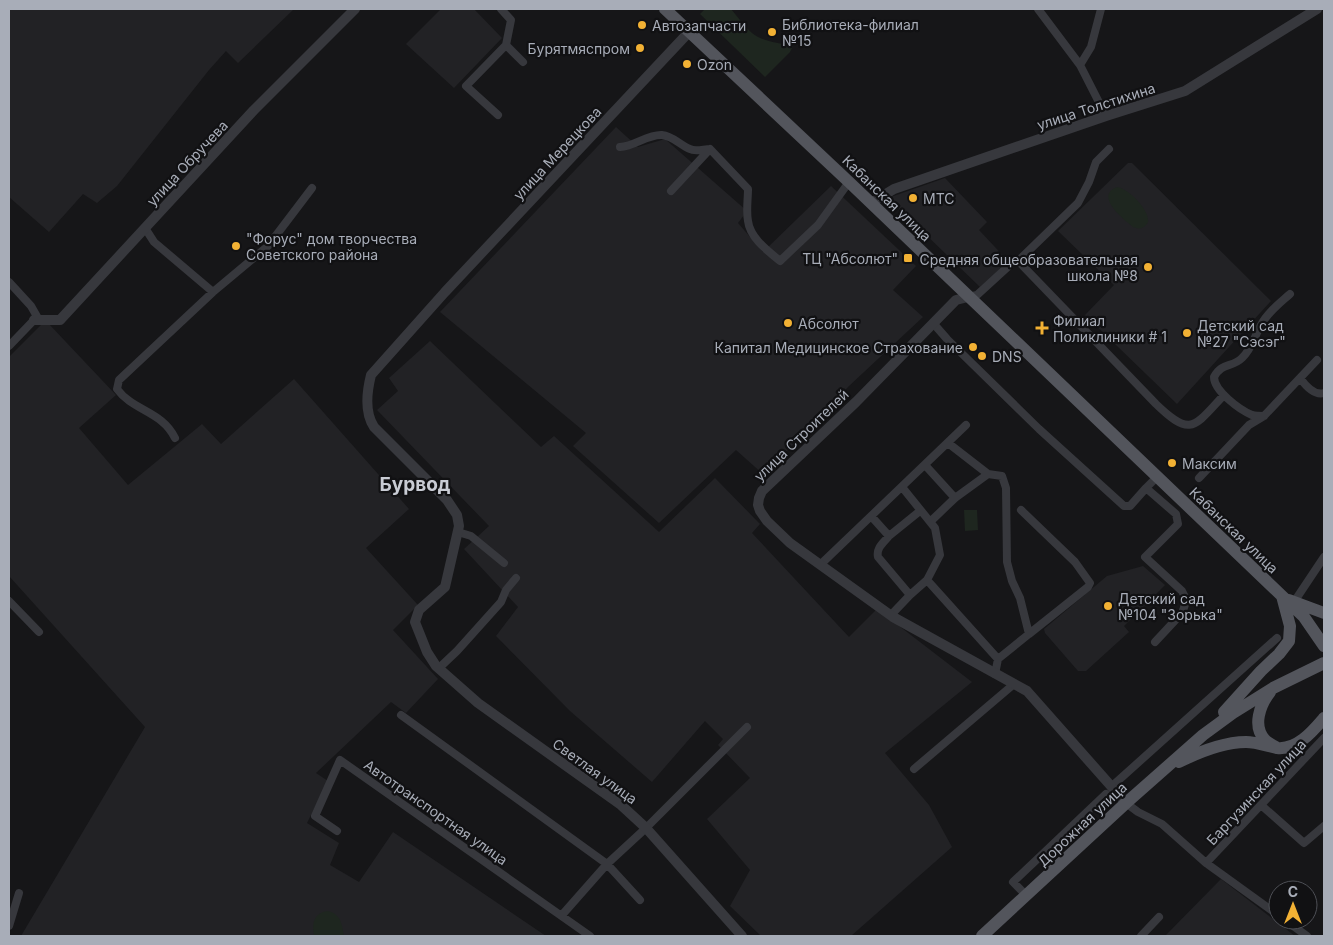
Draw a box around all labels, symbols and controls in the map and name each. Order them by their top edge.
place label: Библиотека-филиал №15 [782,16,919,49]
place label: Автозапчасти [652,17,746,34]
marker: Автозапчасти [636,19,648,31]
marker: Библиотека-филиал №15 [766,26,778,38]
place label: Бурятмяспром [528,40,630,57]
marker: Бурятмяспром [634,42,646,54]
place label: Ozon [697,56,732,73]
marker: Ozon [681,58,693,70]
street label: улица Толстихина [1035,79,1157,133]
street label: улица Мерецкова [509,103,605,203]
street label: улица Обручева [143,117,231,209]
street label: Кабанская улица [839,151,935,245]
place label: МТС [923,190,955,207]
marker: МТС [907,192,919,204]
place label: "Форус" дом творчества Советского района [246,230,417,263]
marker: "Форус" дом творчества Советского района [230,240,242,252]
place label: ТЦ "Абсолют" [802,250,898,267]
place label: Средняя общеобразовательная школа №8 [920,251,1138,284]
marker: ТЦ "Абсолют" [902,252,914,264]
marker: Средняя общеобразовательная школа №8 [1142,261,1154,273]
place label: Филиал Поликлиники # 1 [1053,312,1167,345]
place label: Абсолют [798,315,859,332]
marker: Абсолют [782,317,794,329]
place label: Детский сад №27 "Сэсэг" [1197,317,1286,350]
marker: Филиал Поликлиники # 1 [1035,321,1049,335]
marker: Детский сад №27 "Сэсэг" [1181,327,1193,339]
place label: Капитал Медицинское Страхование [715,339,963,356]
marker: Капитал Медицинское Страхование [967,341,979,353]
place label: DNS [992,348,1022,365]
marker: DNS [976,350,988,362]
street label: улица Строителей [750,386,852,484]
place label: Максим [1182,455,1237,472]
marker: Максим [1166,457,1178,469]
district label: Бурвод [379,473,451,496]
street label: Кабанская улица [1186,483,1282,577]
place label: Детский сад №104 "Зорька" [1118,590,1223,623]
marker: Детский сад №104 "Зорька" [1102,600,1114,612]
street label: Светлая улица [549,735,641,807]
street label: Баргузинская улица [1203,736,1309,848]
street label: Автотранспортная улица [361,756,511,868]
street label: Дорожная улица [1034,778,1130,870]
north arrow [1268,880,1318,930]
text: С [1288,883,1298,900]

